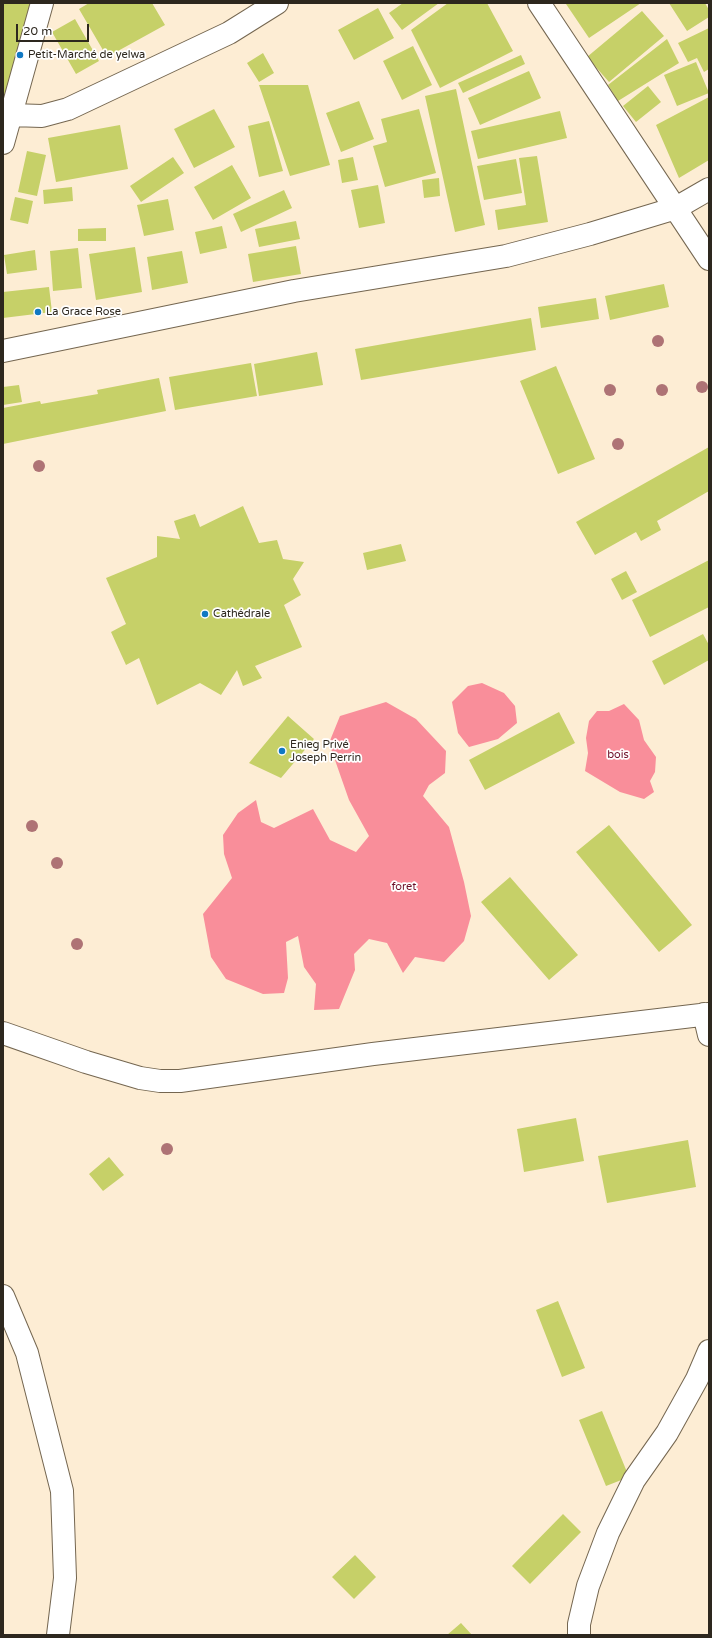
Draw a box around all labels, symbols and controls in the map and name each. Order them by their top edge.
scale bar [18,16,91,42]
text: 20 m [23,24,52,38]
place label: Petit-Marché de yelwa [28,48,145,62]
marker: Petit-Marché de yelwa [15,50,25,60]
place label: La Grace Rose [46,305,121,319]
marker: La Grace Rose [33,307,43,317]
place label: Cathédrale [213,607,270,621]
marker: Cathédrale [200,609,210,619]
place label: Enieg Privé Joseph Perrin [290,738,361,764]
marker: Enieg Privé Joseph Perrin [277,746,287,756]
park label: bois [607,748,629,762]
park label: foret [391,880,417,894]

